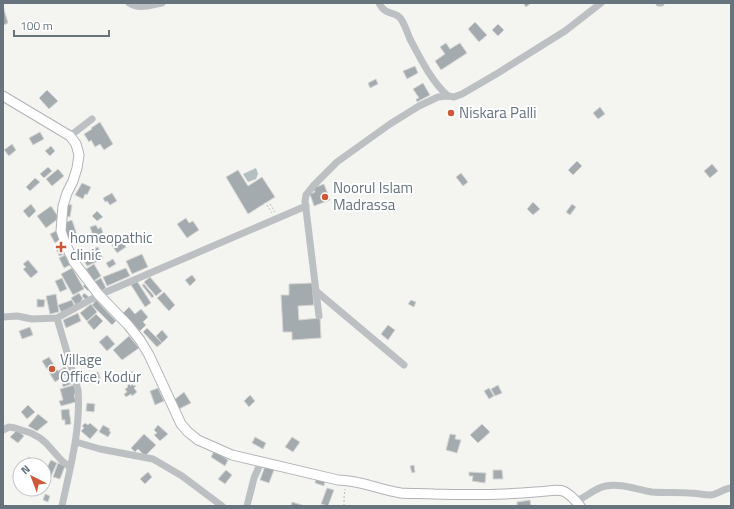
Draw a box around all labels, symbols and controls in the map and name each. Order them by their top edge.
scale bar [14,12,109,38]
text: 100 m [20,16,53,35]
place label: Niskara Palli [459,101,537,124]
marker: Niskara Palli [446,108,456,118]
place label: Noorul Islam Madrassa [333,176,413,216]
marker: Noorul Islam Madrassa [320,192,330,202]
place label: homeopathic clinic [70,226,153,266]
marker: homeopathic clinic [55,241,67,253]
place label: Village Office, Kodur [60,348,141,388]
marker: Village Office, Kodur [47,364,57,374]
north arrow [12,457,52,497]
text: N [17,461,33,478]

